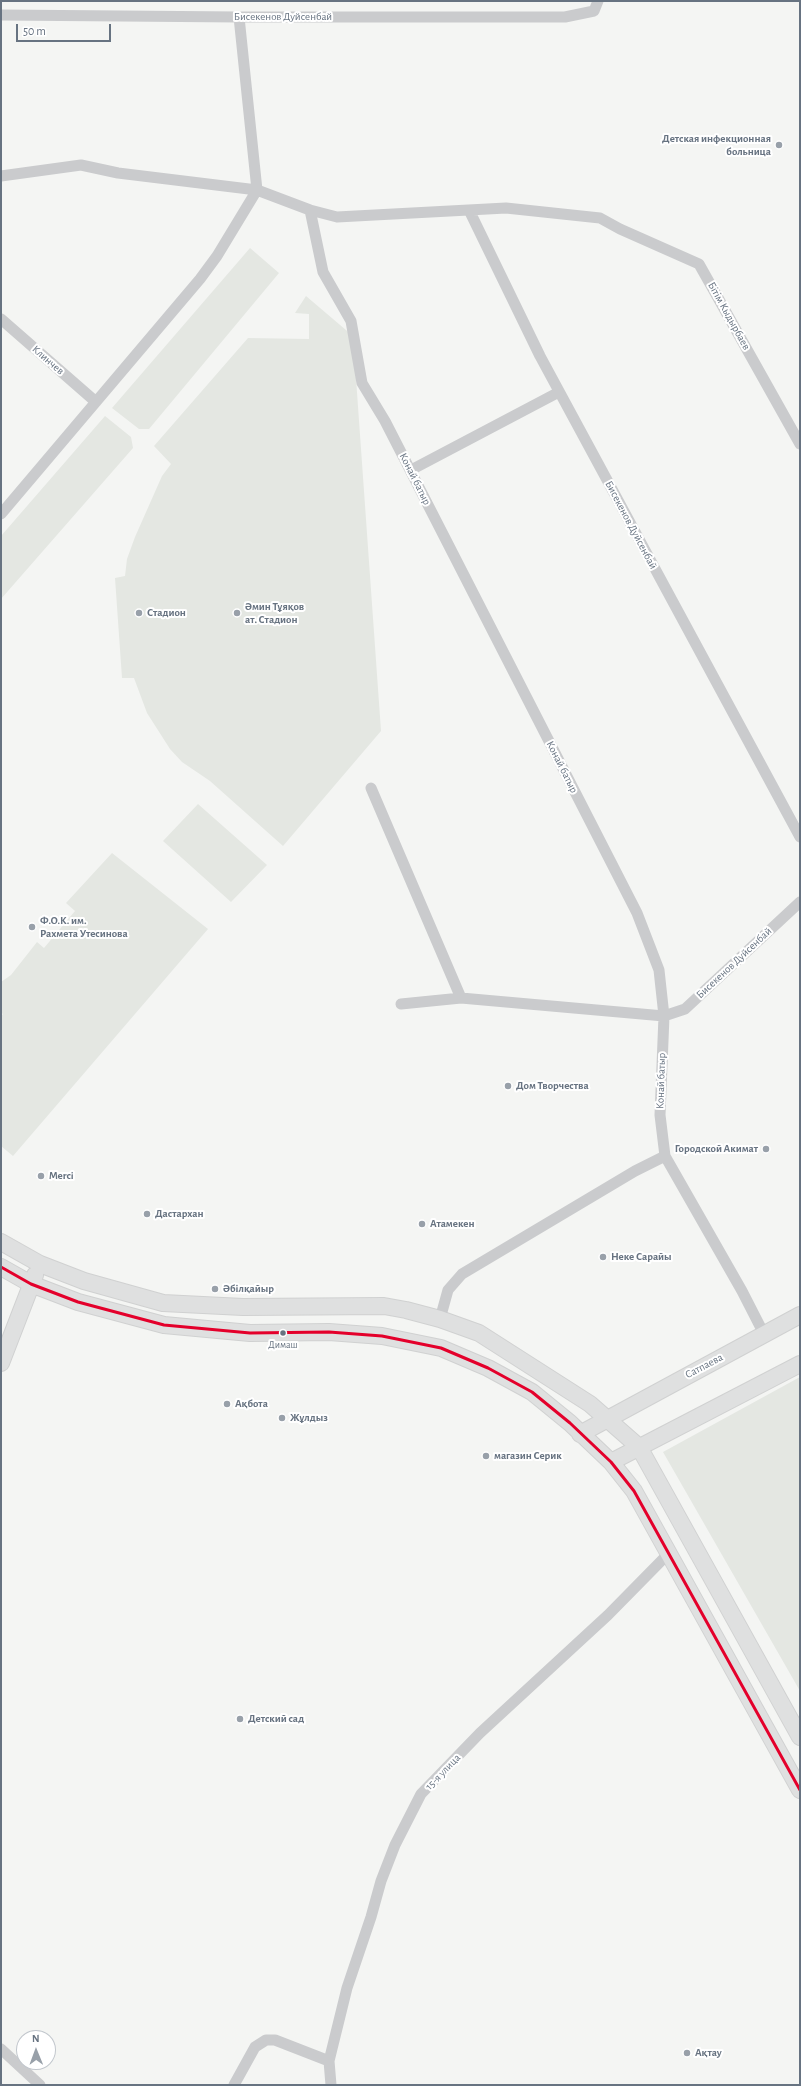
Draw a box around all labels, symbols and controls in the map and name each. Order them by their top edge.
street label: Бисекенов Дуйсенбай [234,10,332,24]
scale bar [18,16,113,42]
text: 50 m [23,25,46,37]
place label: Детская инфекционная больница [662,132,771,158]
marker: Детская инфекционная больница [774,140,784,150]
street label: Бiтiм Кыдырбаев [705,280,753,352]
street label: Клинчев [29,342,67,378]
street label: Конай батыр [396,451,434,507]
street label: Бисекенов Дуйсенбай [602,479,660,571]
place label: Әмин Тұяқов ат. Стадион [245,600,304,626]
place label: Стадион [147,606,186,620]
marker: Стадион [134,608,144,618]
marker: Әмин Тұяқов ат. Стадион [232,608,242,618]
street label: Конай батыр [543,739,581,795]
place label: Ф.О.К. им. Рахмета Утесинова [40,914,128,940]
marker: Ф.О.К. им. Рахмета Утесинова [27,922,37,932]
street label: Бисекенов Дуйсенбай [694,925,774,1001]
street label: Конай батыр [653,1053,669,1109]
place label: Дом Творчества [516,1079,589,1093]
marker: Дом Творчества [503,1081,513,1091]
place label: Городской Акимат [675,1142,758,1156]
marker: Городской Акимат [761,1144,771,1154]
place label: Merci [49,1169,74,1183]
marker: Merci [36,1171,46,1181]
place label: Дастархан [155,1207,203,1221]
marker: Дастархан [142,1209,152,1219]
place label: Атамекен [430,1217,474,1231]
marker: Атамекен [417,1219,427,1229]
place label: Неке Сарайы [611,1250,672,1264]
marker: Неке Сарайы [598,1252,608,1262]
place label: Әбілқайыр [223,1282,274,1296]
marker: Әбілқайыр [210,1284,220,1294]
marker: Димаш [278,1328,288,1338]
place label: Димаш [268,1339,298,1351]
street label: Сатпаева [683,1351,725,1381]
place label: Ақбота [235,1397,268,1411]
marker: Ақбота [222,1399,232,1409]
place label: Жұлдыз [290,1411,328,1425]
marker: Жұлдыз [277,1413,287,1423]
place label: магазин Серик [494,1449,562,1463]
marker: магазин Серик [481,1451,491,1461]
place label: Детский сад [248,1712,304,1726]
marker: Детский сад [235,1714,245,1724]
street label: 15-я улица [423,1751,463,1793]
north arrow [16,2030,56,2070]
text: N [32,2033,40,2044]
place label: Ақтау [695,2046,722,2060]
marker: Ақтау [682,2048,692,2058]

